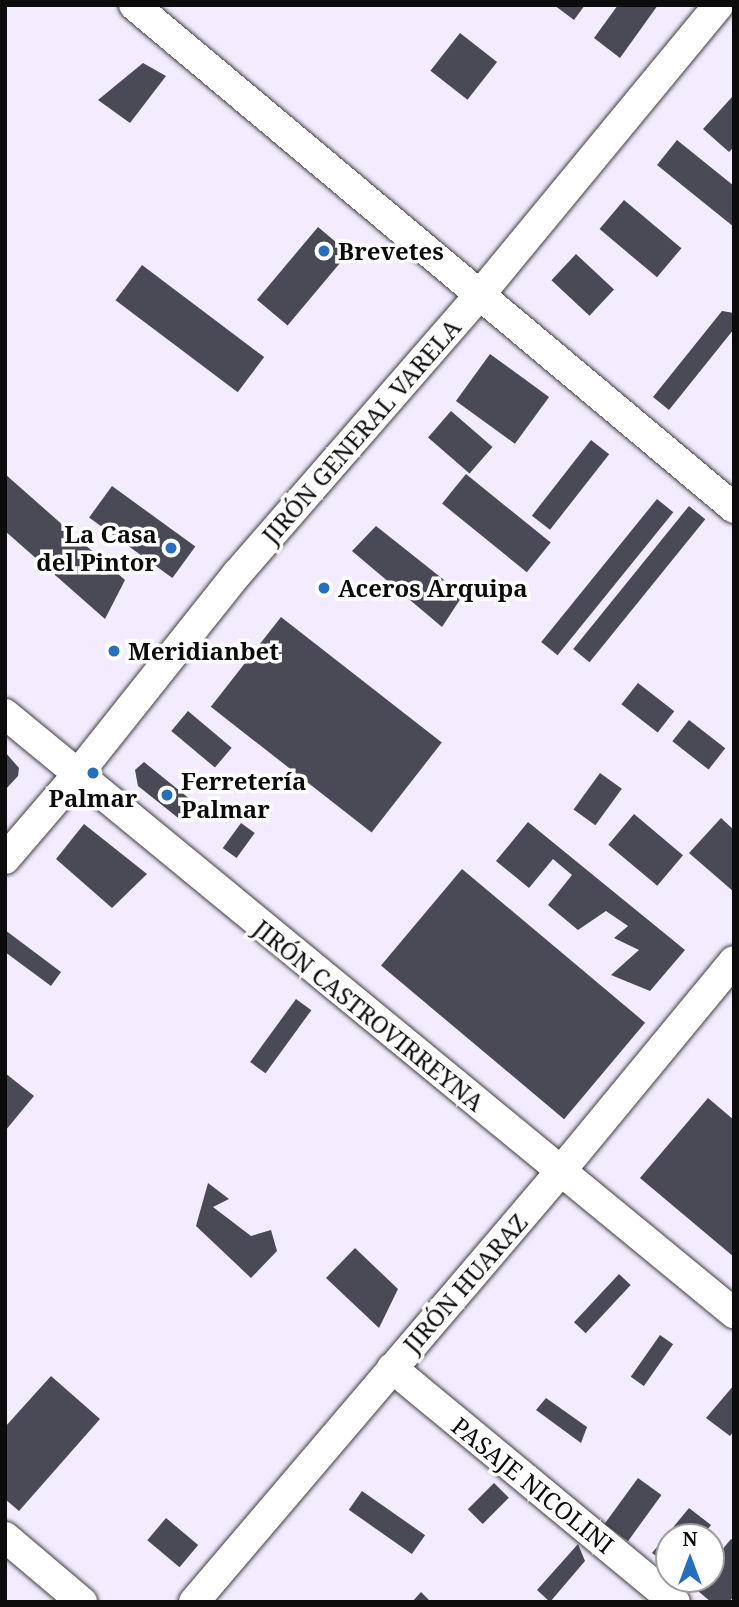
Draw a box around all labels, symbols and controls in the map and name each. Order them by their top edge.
place label: Brevetes [338,237,444,265]
marker: Brevetes [316,243,332,259]
street label: JIRÓN GENERAL VARELA [256,313,466,549]
place label: La Casa del Pintor [36,520,157,576]
marker: La Casa del Pintor [163,540,179,556]
place label: Aceros Arquipa [338,574,528,602]
marker: Aceros Arquipa [316,580,332,596]
place label: Meridianbet [128,637,279,665]
marker: Meridianbet [106,643,122,659]
marker: Palmar [85,765,101,781]
place label: Ferretería Palmar [181,767,306,823]
place label: Palmar [49,784,137,812]
marker: Ferretería Palmar [159,787,175,803]
street label: JIRÓN CASTROVIRREYNA [248,913,490,1117]
street label: JIRÓN HUARAZ [397,1208,533,1358]
street label: PASAJE NICOLINI [446,1411,620,1559]
north arrow [655,1523,725,1593]
text: N [683,1526,697,1552]

